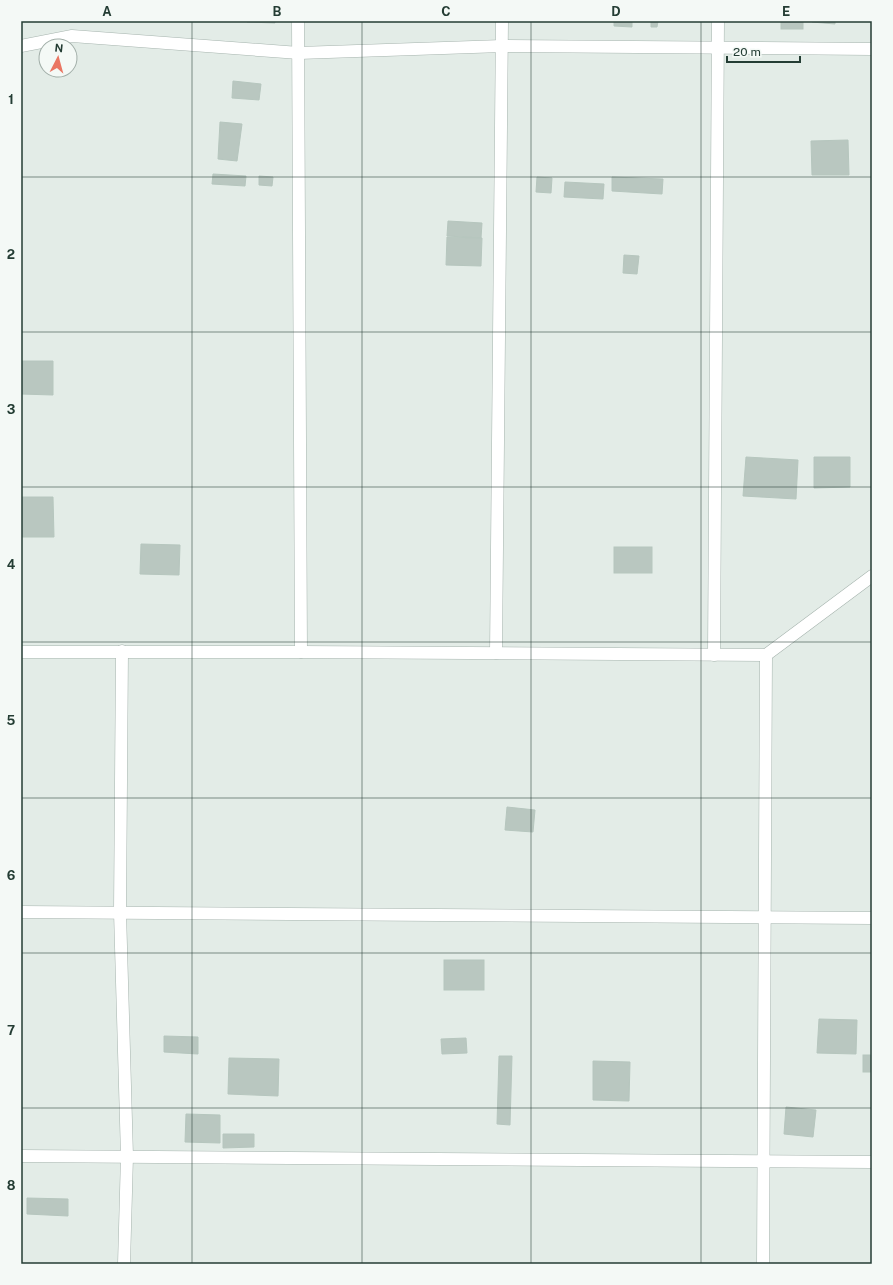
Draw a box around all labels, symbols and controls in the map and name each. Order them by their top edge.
text: A [102,4,112,19]
text: B [273,4,282,19]
text: C [441,4,451,19]
text: D [611,4,621,19]
text: E [782,4,790,19]
north arrow [38,38,78,78]
scale bar [727,38,800,64]
text: N [54,42,64,54]
text: 20 m [733,45,761,59]
text: 1 [8,92,14,107]
text: 2 [7,247,15,262]
text: 3 [7,402,16,417]
text: 4 [7,557,16,572]
text: 5 [7,713,16,728]
text: 6 [7,868,16,883]
text: 7 [7,1023,15,1038]
text: 8 [7,1178,16,1193]

